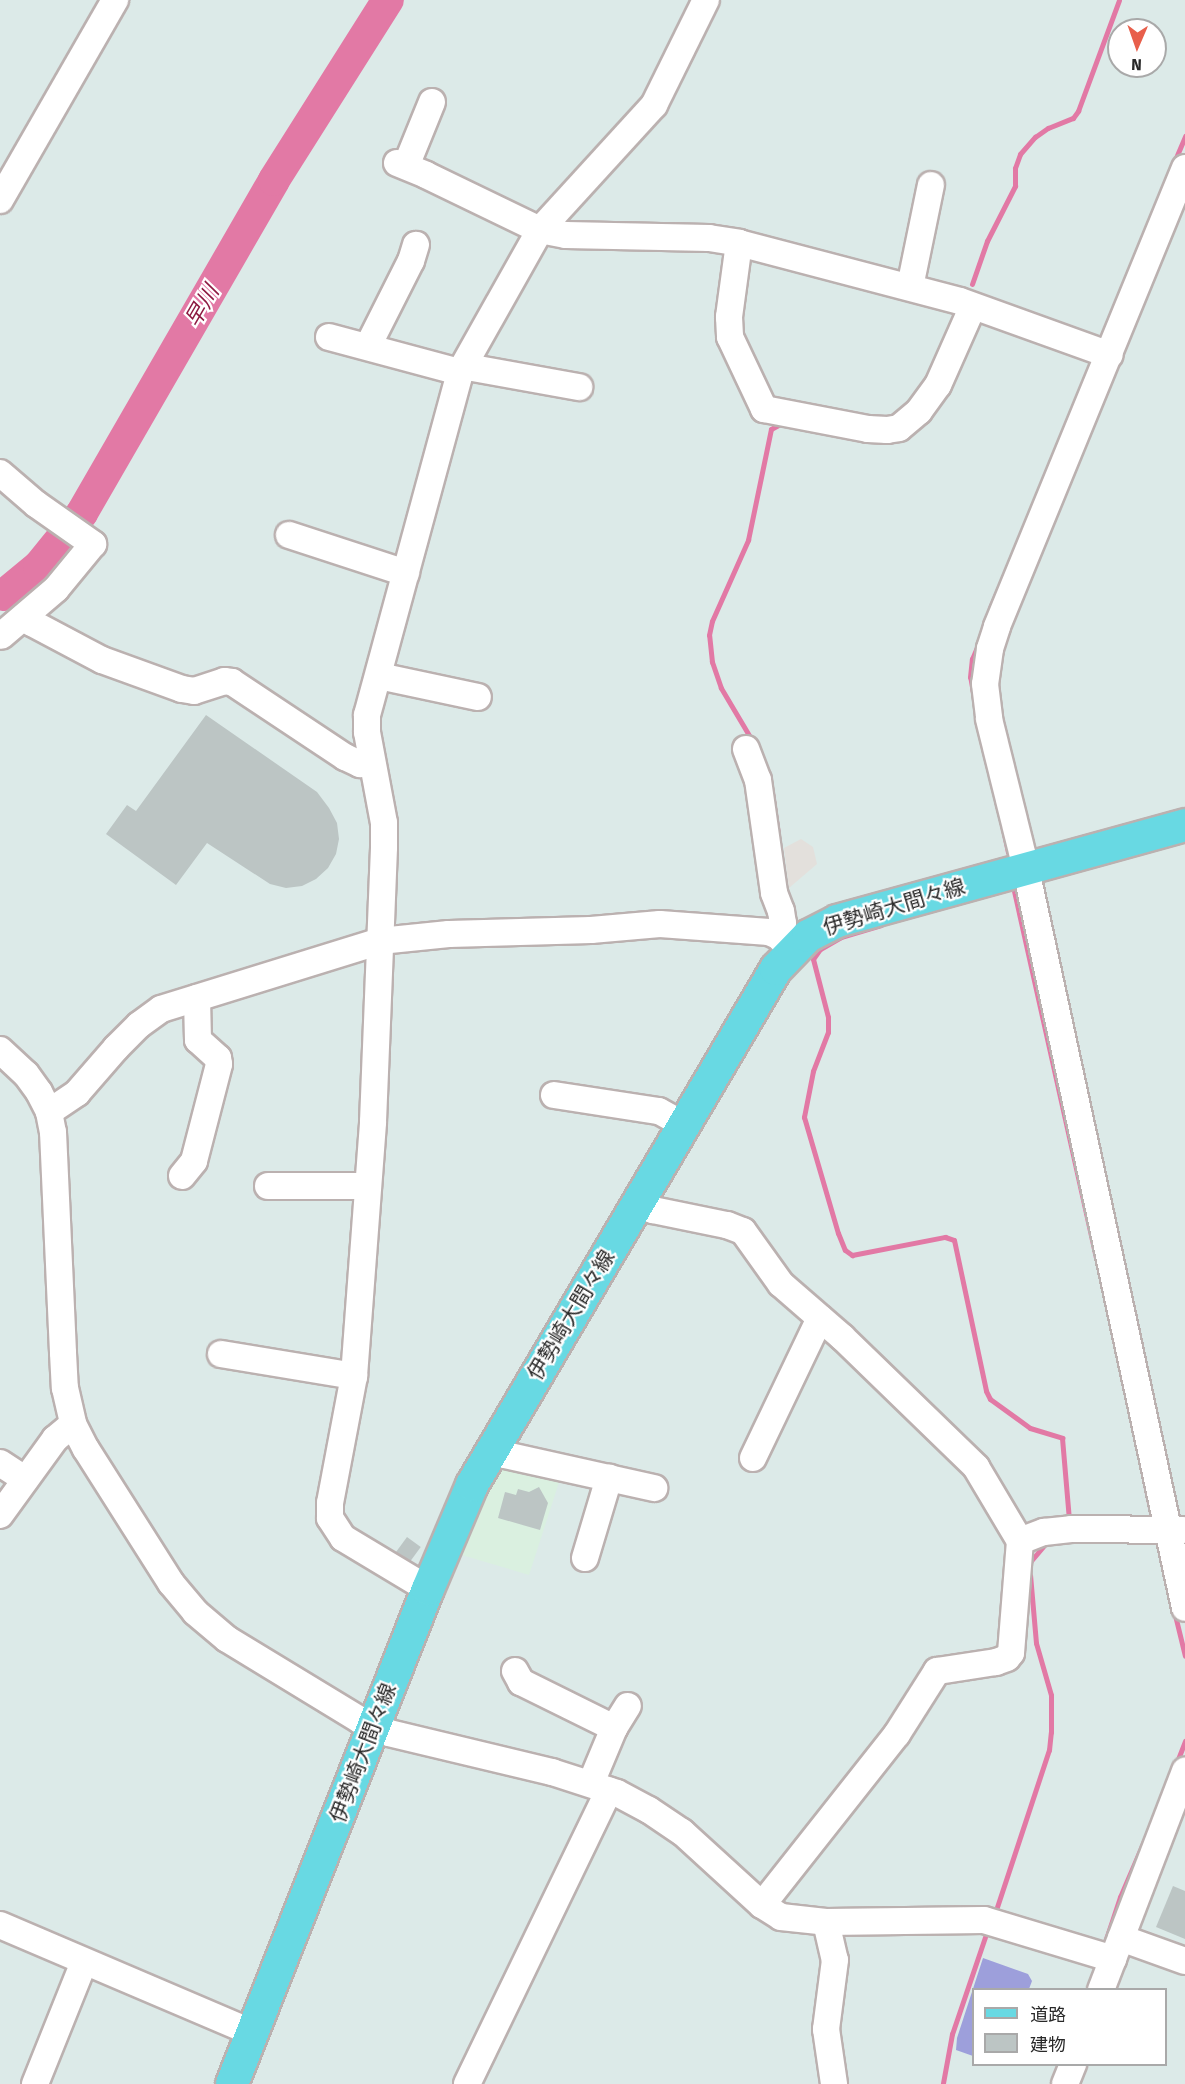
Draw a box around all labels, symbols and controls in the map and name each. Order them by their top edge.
north arrow [1107,18,1167,78]
text: N [1131,55,1142,74]
water label: 早川 [180,280,224,332]
street label: 伊勢崎大間々線 [820,873,968,941]
street label: 伊勢崎大間々線 [522,1246,620,1384]
street label: 伊勢崎大間々線 [325,1680,401,1826]
legend [972,1988,1167,2066]
text: 道路 [1030,2004,1066,2026]
text: 建物 [1030,2034,1066,2056]

